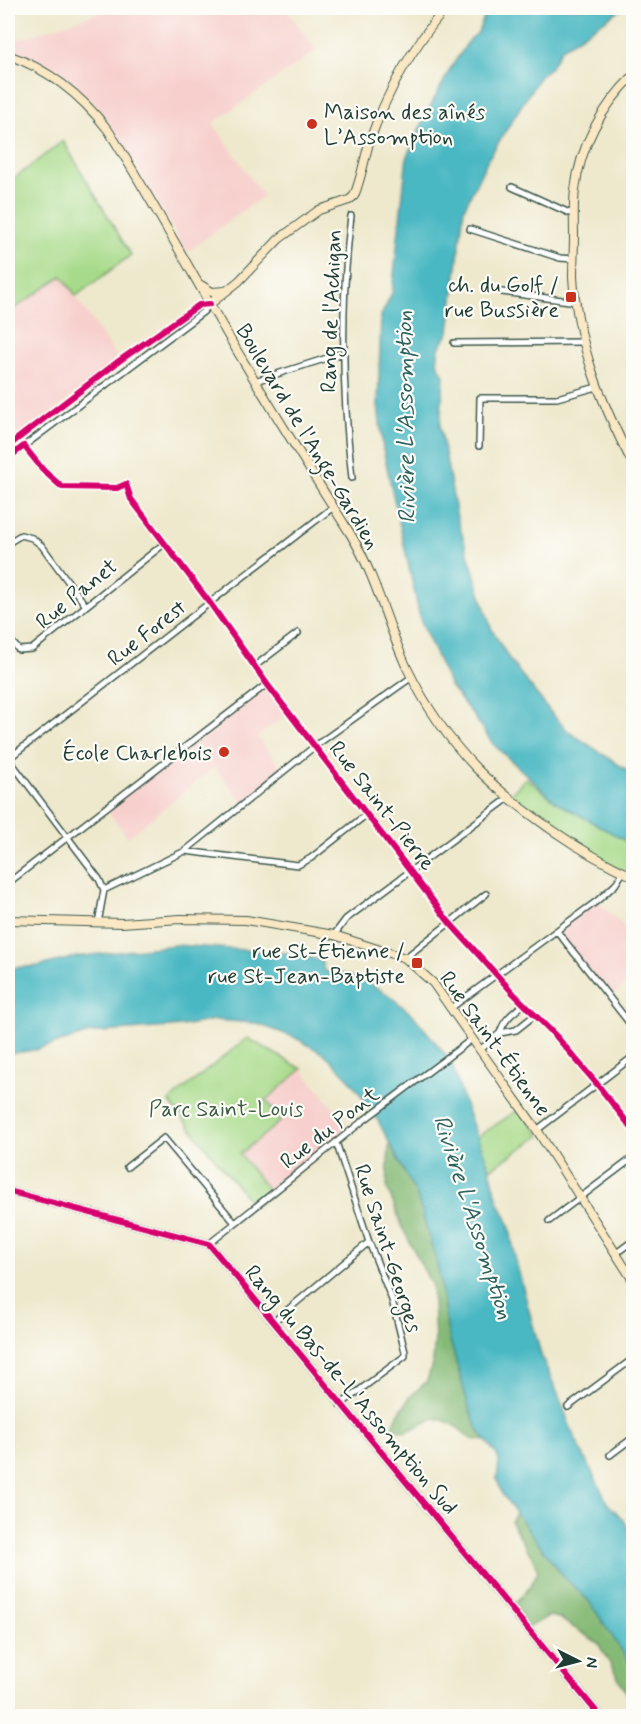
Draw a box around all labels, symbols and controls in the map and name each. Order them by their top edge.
place label: Maison des aînés L’Assomption [324,99,486,152]
marker: Maison des aînés L’Assomption [305,117,319,131]
street label: Rang de l'Achigan [315,229,352,393]
place label: ch. du Golf / rue Bussière [445,272,559,325]
marker: ch. du Golf / rue Bussière [564,290,578,304]
water label: Rivière L'Assomption [389,310,424,524]
street label: Boulevard de l'Ange-Gardien [226,319,386,557]
street label: Rue Panet [31,553,124,636]
street label: Rue Forest [102,594,192,673]
street label: Rue Saint-Pierre [322,736,441,877]
place label: École Charlebois [62,739,212,768]
marker: École Charlebois [217,745,231,759]
place label: rue St-Étienne / rue St-Jean-Baptiste [208,937,405,991]
marker: rue St-Étienne / rue St-Jean-Baptiste [410,956,424,970]
street label: Rue Saint-Étienne [432,965,557,1122]
street label: Rue du Pont [275,1081,385,1176]
park label: Parc Saint-Louis [149,1096,304,1124]
water label: Rivière L'Assomption [425,1111,520,1324]
street label: Rue Saint-Georges [344,1161,428,1338]
street label: Rang du Bas-de-L'Assomption Sud [235,1260,463,1523]
north arrow [548,1631,608,1691]
text: N [580,1656,602,1669]

